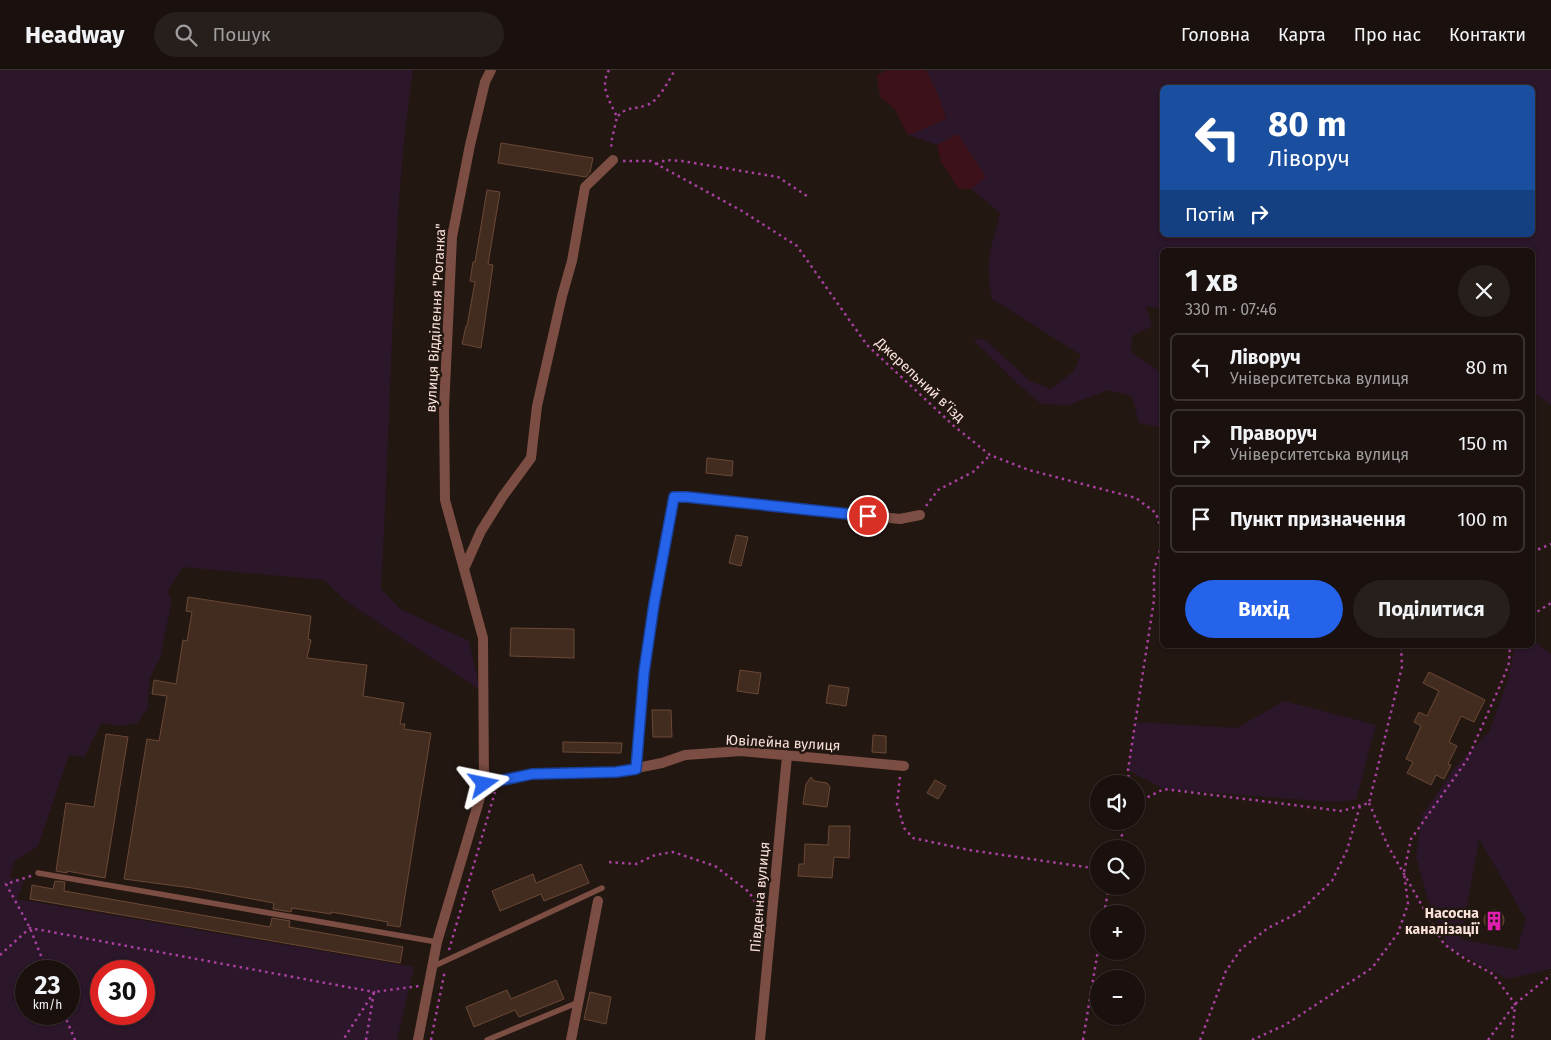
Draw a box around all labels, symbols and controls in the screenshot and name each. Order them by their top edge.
search box [154,12,504,57]
text: Headway [25,21,124,49]
icon: search [172,21,200,49]
text: Пошук [212,23,271,46]
text: Головна [1181,24,1250,46]
text: Карта [1278,24,1326,46]
text: Про нас [1354,24,1421,46]
text: Контакти [1449,24,1526,46]
text: 80 m [1268,103,1347,145]
icon: left [1185,105,1250,170]
text: Ліворуч [1268,145,1350,172]
icon: right [1245,200,1273,228]
text: Потім [1185,203,1235,226]
street label: вулиця Відділення "Роганка" [423,223,449,413]
text: 1 хв [1185,263,1238,299]
button: close [1458,265,1510,317]
text: 330 m · 07:46 [1185,300,1277,319]
street label: Джерельний в’їзд [871,333,968,426]
text: Ліворуч [1230,346,1301,369]
icon: left [1187,353,1215,381]
text: 80 m [1466,356,1508,379]
text: Університетська вулиця [1230,369,1409,388]
text: Праворуч [1230,422,1317,445]
icon: right [1187,429,1215,457]
text: 150 m [1458,432,1508,455]
text: Університетська вулиця [1230,445,1409,464]
pin [847,495,889,537]
icon: arrive [854,502,882,530]
icon: arrive [1187,505,1215,533]
text: Пункт призначення [1230,508,1406,531]
text: 100 m [1457,508,1508,531]
button: Вихід [1185,580,1343,638]
button: Поділитися [1353,580,1510,638]
street label: Ювілейна вулиця [725,732,841,754]
position arrow [457,757,509,809]
map controls [1090,775,1145,1025]
button: sound [1090,775,1145,830]
button: search [1090,840,1145,895]
street label: Південна вулиця [747,841,773,953]
button: + [1090,905,1145,960]
place label: Насосна каналізації [1405,905,1480,938]
building icon: Насосна каналізації [1483,910,1505,932]
speed limit sign: 30 [90,960,155,1025]
button: − [1090,970,1145,1025]
text: 23 [35,971,60,1001]
text: km/h [33,998,62,1012]

